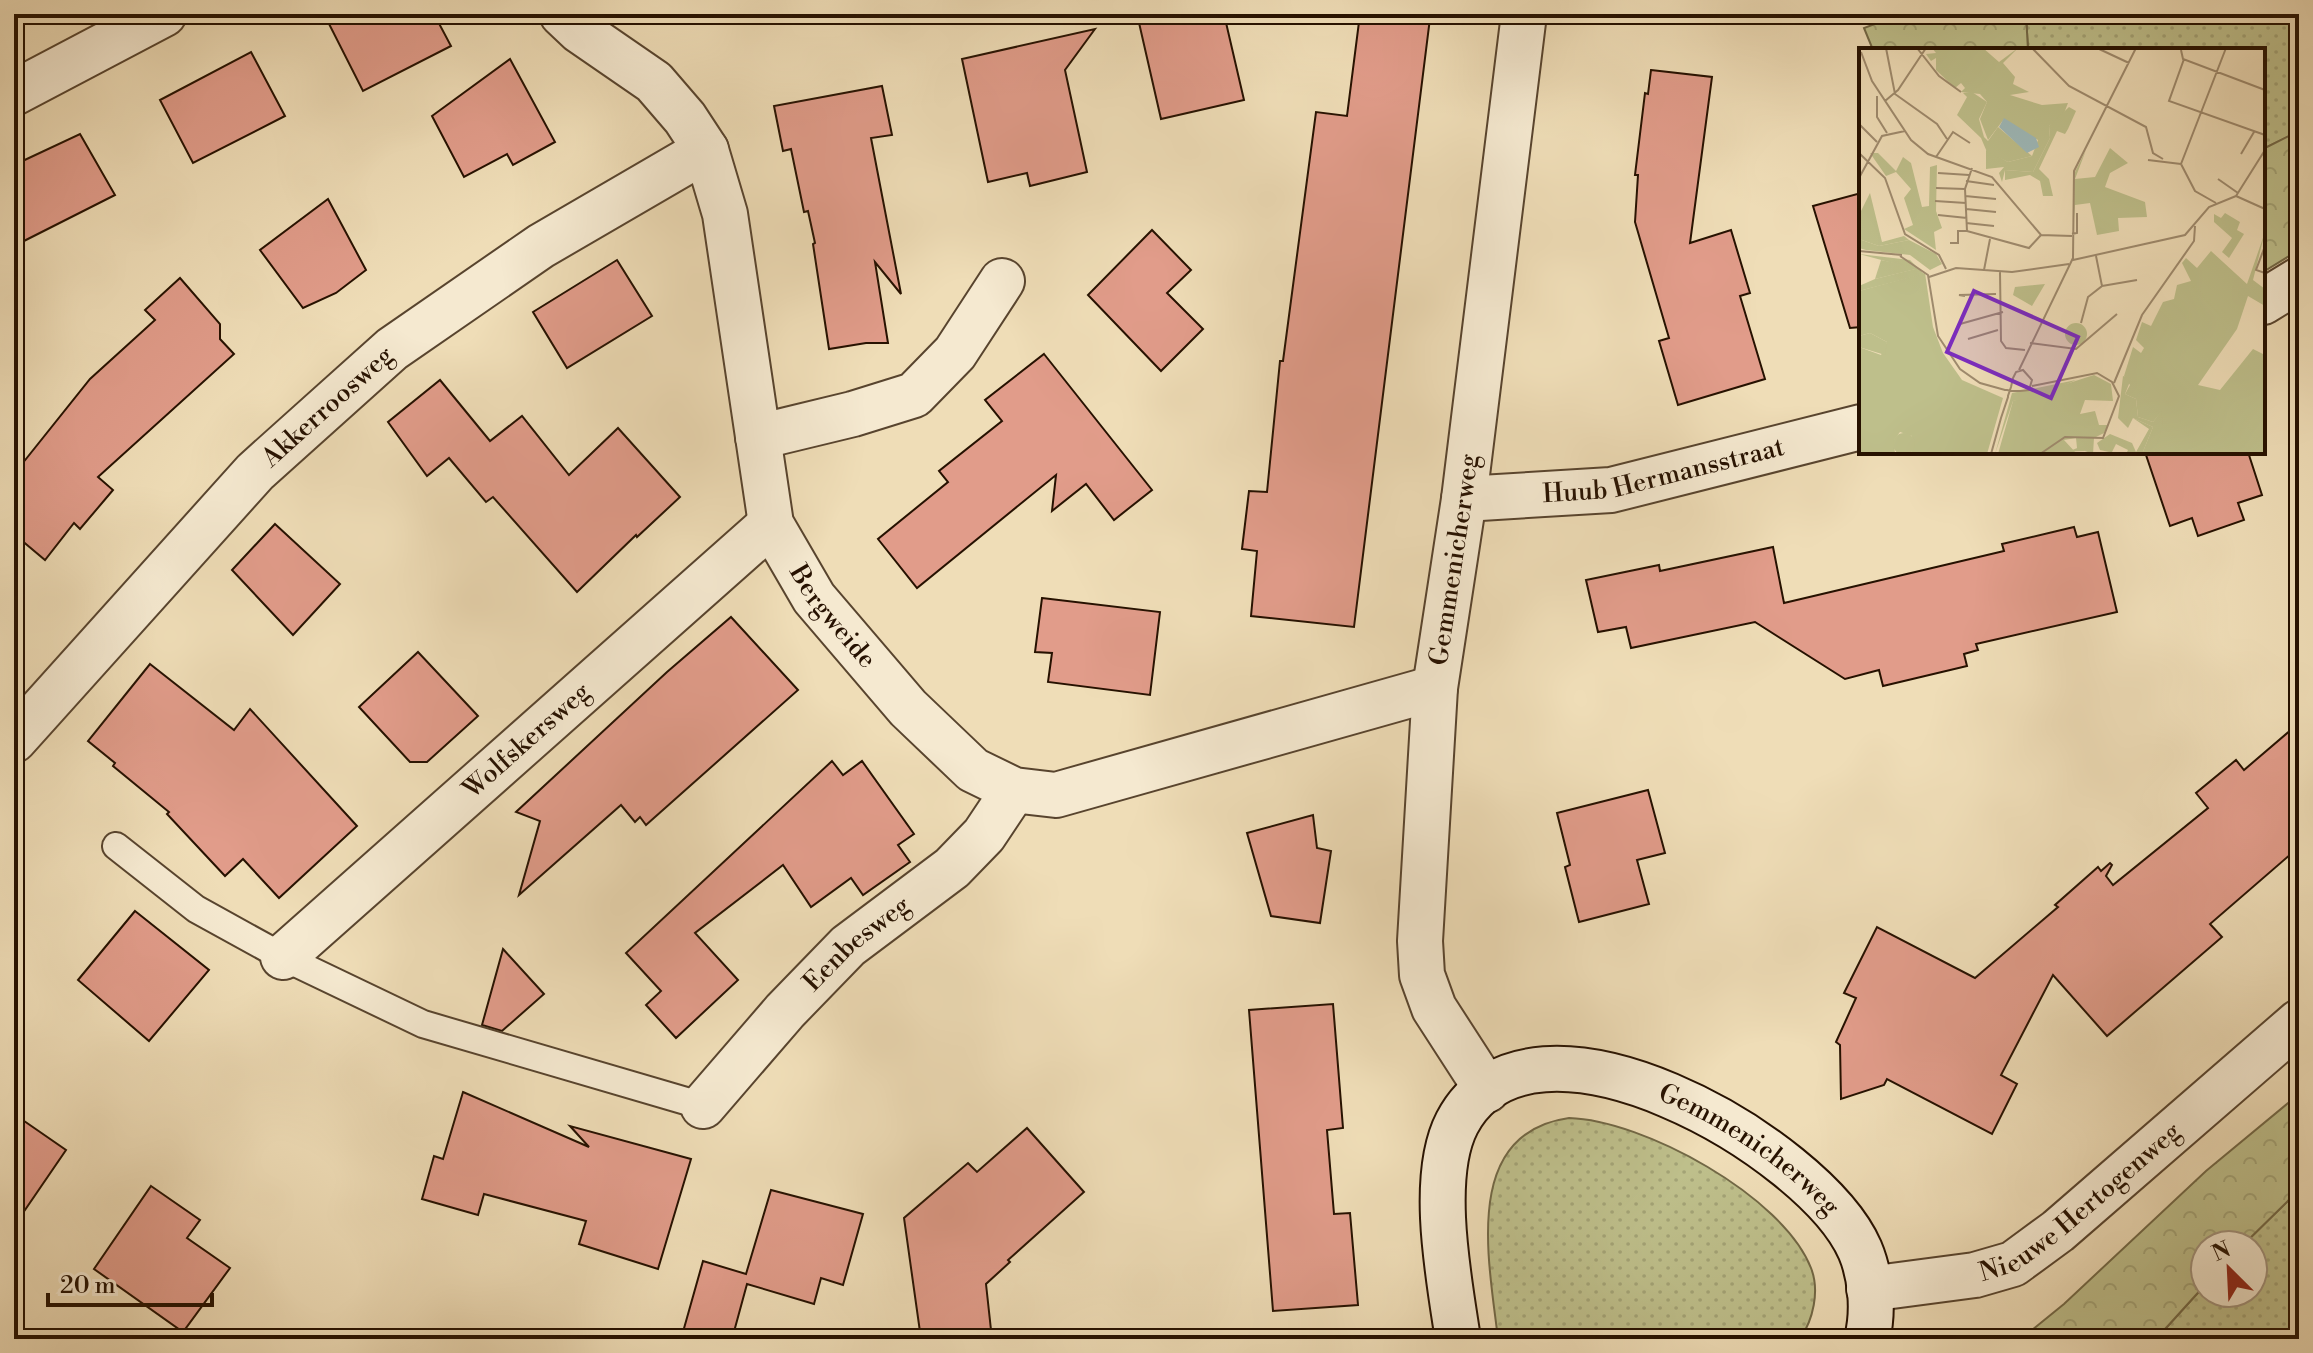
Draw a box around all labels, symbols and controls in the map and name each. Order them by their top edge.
inset map [1859,48,2265,454]
street label: Akkerroosweg [254,339,401,475]
street label: Huub Hermansstraat [1542,431,1788,510]
street label: Gemmenicherweg [1423,452,1485,668]
street label: Bergweide [782,558,883,675]
street label: Wolfskersweg [456,675,597,806]
street label: Eenbesweg [797,889,917,998]
street label: Gemmenicherweg [1654,1077,1847,1222]
street label: Nieuwe Hertogenweg [1976,1115,2188,1289]
north arrow [2189,1229,2269,1309]
text: N [2208,1236,2235,1268]
scale bar [48,1257,212,1307]
text: 20 m [60,1271,116,1301]

